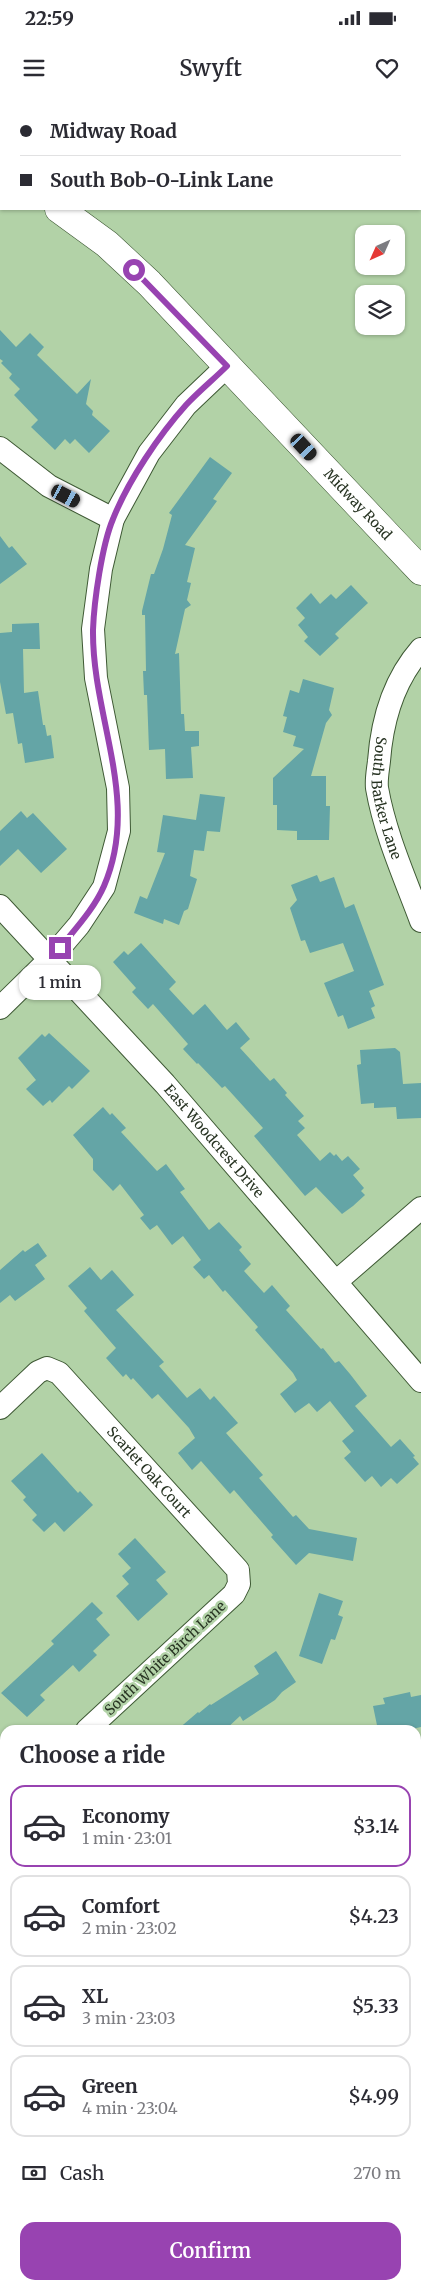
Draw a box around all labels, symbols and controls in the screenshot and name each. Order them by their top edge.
text: 22:59 [25,6,74,30]
icon: menu [20,54,48,82]
text: Swyft [179,54,242,82]
icon: heart [373,54,401,82]
text: Midway Road [50,119,177,143]
text: South Bob-O-Link Lane [50,168,273,192]
north arrow [355,225,405,275]
map controls [355,225,405,335]
route start [123,259,145,281]
button: layers [355,285,405,335]
car [288,431,319,463]
street label: Midway Road [320,465,396,544]
car [49,482,82,510]
street label: South Barker Lane [368,735,406,862]
route end [49,937,71,959]
callout: 1 min [19,966,101,1000]
text: 1 min [38,972,82,992]
street label: East Woodcrest Drive [160,1081,268,1201]
street label: Scarlet Oak Court [103,1423,195,1522]
street label: South White Birch Lane [101,1597,229,1719]
text: Choose a ride [20,1741,165,1769]
icon: car [22,1804,67,1849]
text: Economy [82,1804,170,1828]
text: $3.14 [353,1814,399,1838]
text: 1 min · 23:01 [82,1828,172,1848]
icon: car [22,1894,67,1939]
text: Comfort [82,1894,160,1918]
text: $4.23 [348,1904,399,1928]
text: 2 min · 23:02 [82,1918,177,1938]
icon: car [22,1984,67,2029]
text: XL [82,1984,108,2008]
text: $5.33 [352,1994,399,2018]
text: 3 min · 23:03 [82,2008,176,2028]
icon: car [22,2074,67,2119]
text: Green [82,2074,138,2098]
text: $4.99 [348,2084,399,2108]
text: 4 min · 23:04 [82,2098,178,2118]
icon: cash [20,2159,48,2187]
text: Cash [60,2161,104,2185]
text: 270 m [353,2163,401,2183]
button: Confirm [20,2222,401,2280]

